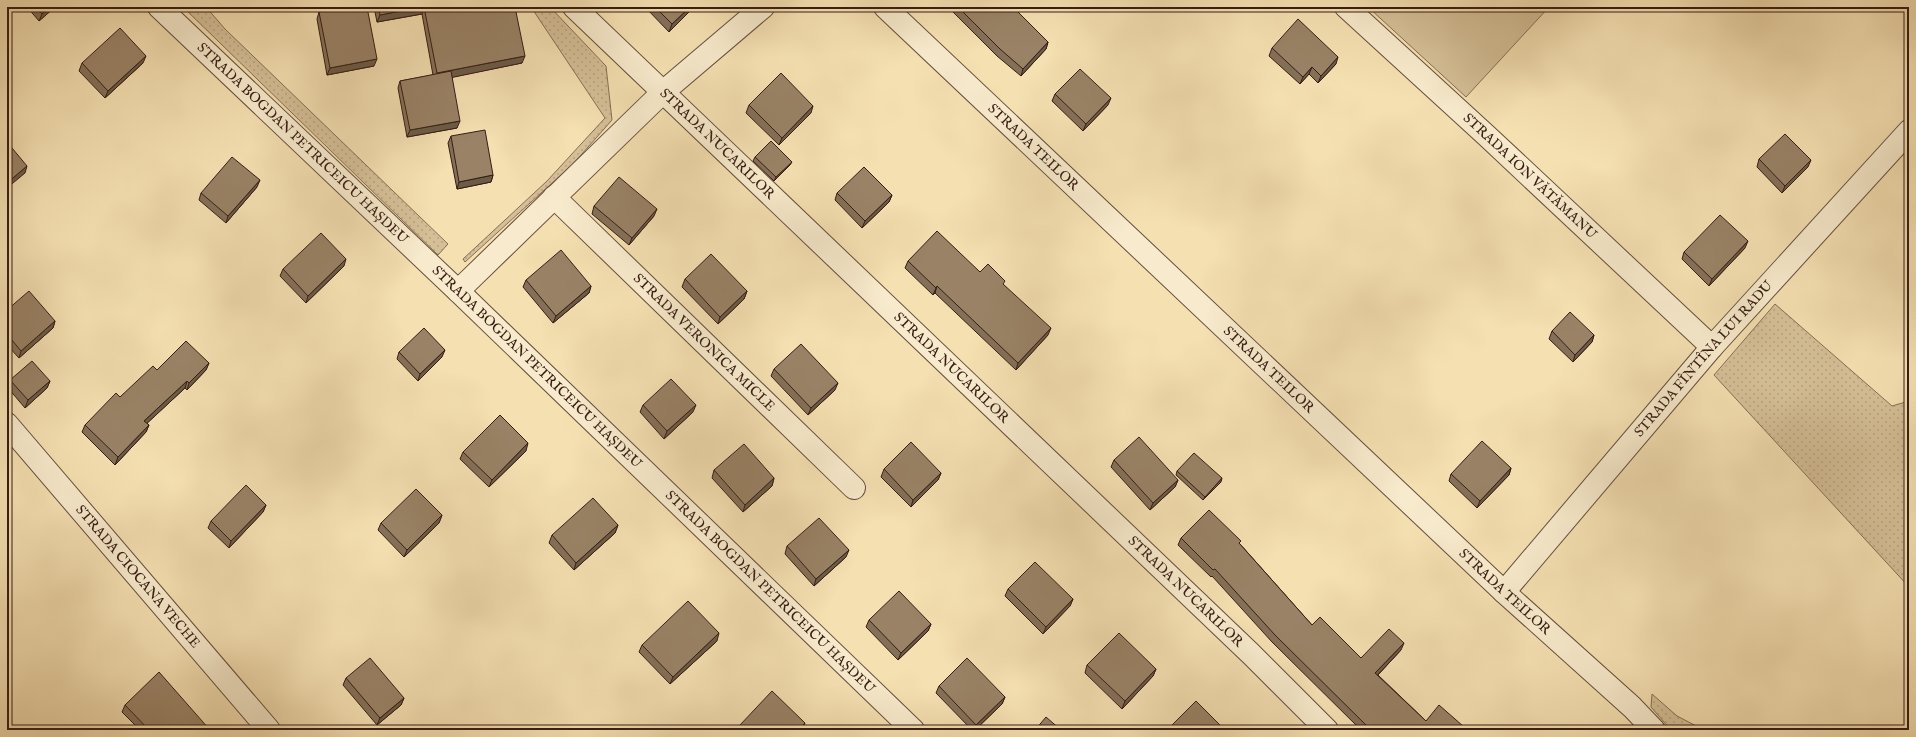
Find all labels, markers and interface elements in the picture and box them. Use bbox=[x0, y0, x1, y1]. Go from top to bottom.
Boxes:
street label: STRADA BOGDAN PETRICEICU HAȘDEU bbox=[193, 39, 412, 248]
street label: STRADA NUCARILOR bbox=[656, 84, 779, 203]
street label: STRADA TEILOR bbox=[984, 100, 1083, 195]
street label: STRADA ION VĂTĂMANU bbox=[1459, 109, 1601, 243]
street label: STRADA BOGDAN PETRICEICU HAȘDEU bbox=[428, 262, 646, 473]
street label: STRADA VERONICA MICLE bbox=[629, 270, 779, 416]
street label: STRADA FÎNTÎNA LUI RADU bbox=[1630, 277, 1777, 441]
street label: STRADA NUCARILOR bbox=[890, 308, 1013, 427]
street label: STRADA TEILOR bbox=[1219, 322, 1318, 417]
street label: STRADA BOGDAN PETRICEICU HAȘDEU bbox=[661, 487, 879, 698]
street label: STRADA CIOCANA VECHE bbox=[71, 501, 204, 652]
street label: STRADA NUCARILOR bbox=[1124, 532, 1247, 651]
street label: STRADA TEILOR bbox=[1455, 545, 1555, 639]

